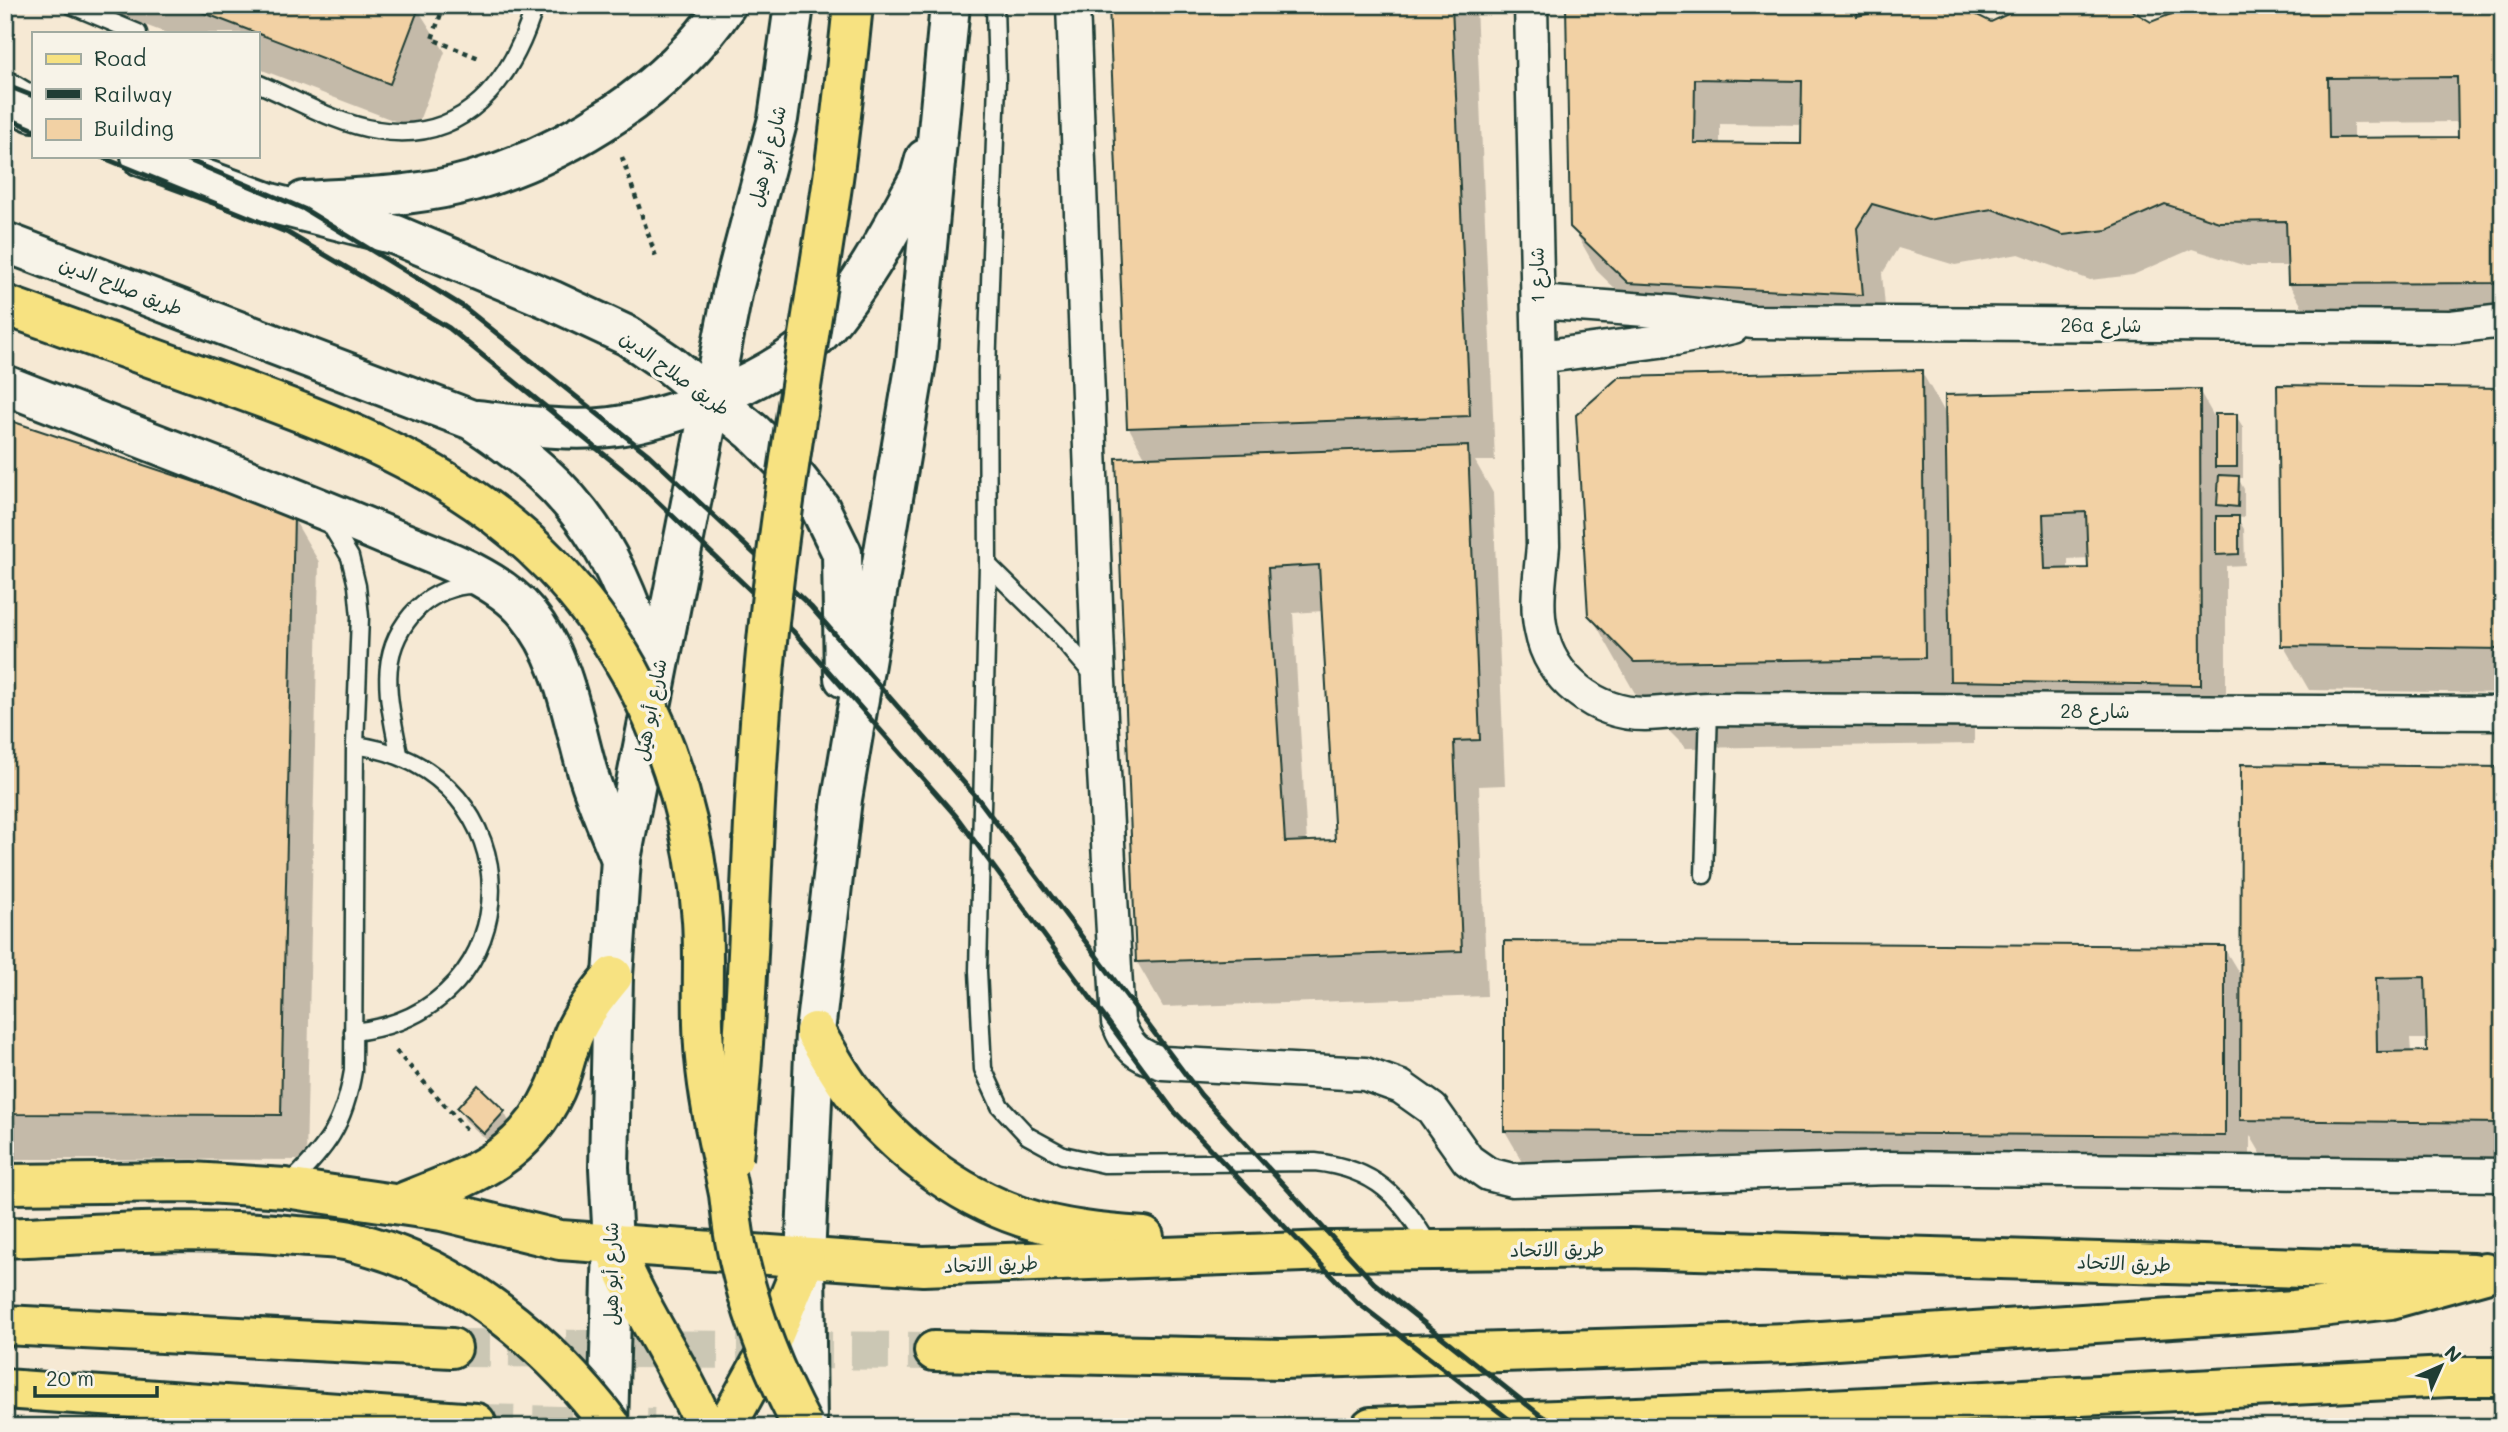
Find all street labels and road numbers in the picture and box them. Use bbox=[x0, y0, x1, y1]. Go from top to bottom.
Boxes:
street label: شارع أبو هيل bbox=[742, 103, 793, 210]
street label: شارع 1 bbox=[1524, 247, 1551, 303]
street label: طريق صلاح الدين bbox=[56, 251, 186, 321]
street label: 26a شارع bbox=[2060, 312, 2142, 339]
street label: طريق صلاح الدين bbox=[615, 324, 735, 422]
street label: شارع أبو هيل bbox=[627, 657, 674, 764]
street label: شارع 28 bbox=[2060, 698, 2130, 725]
street label: شارع أبو هيل bbox=[598, 1222, 625, 1326]
street label: طريق الاتحاد bbox=[1510, 1235, 1604, 1262]
street label: طريق الاتحاد bbox=[2076, 1248, 2172, 1277]
street label: طريق الاتحاد bbox=[943, 1249, 1039, 1278]

